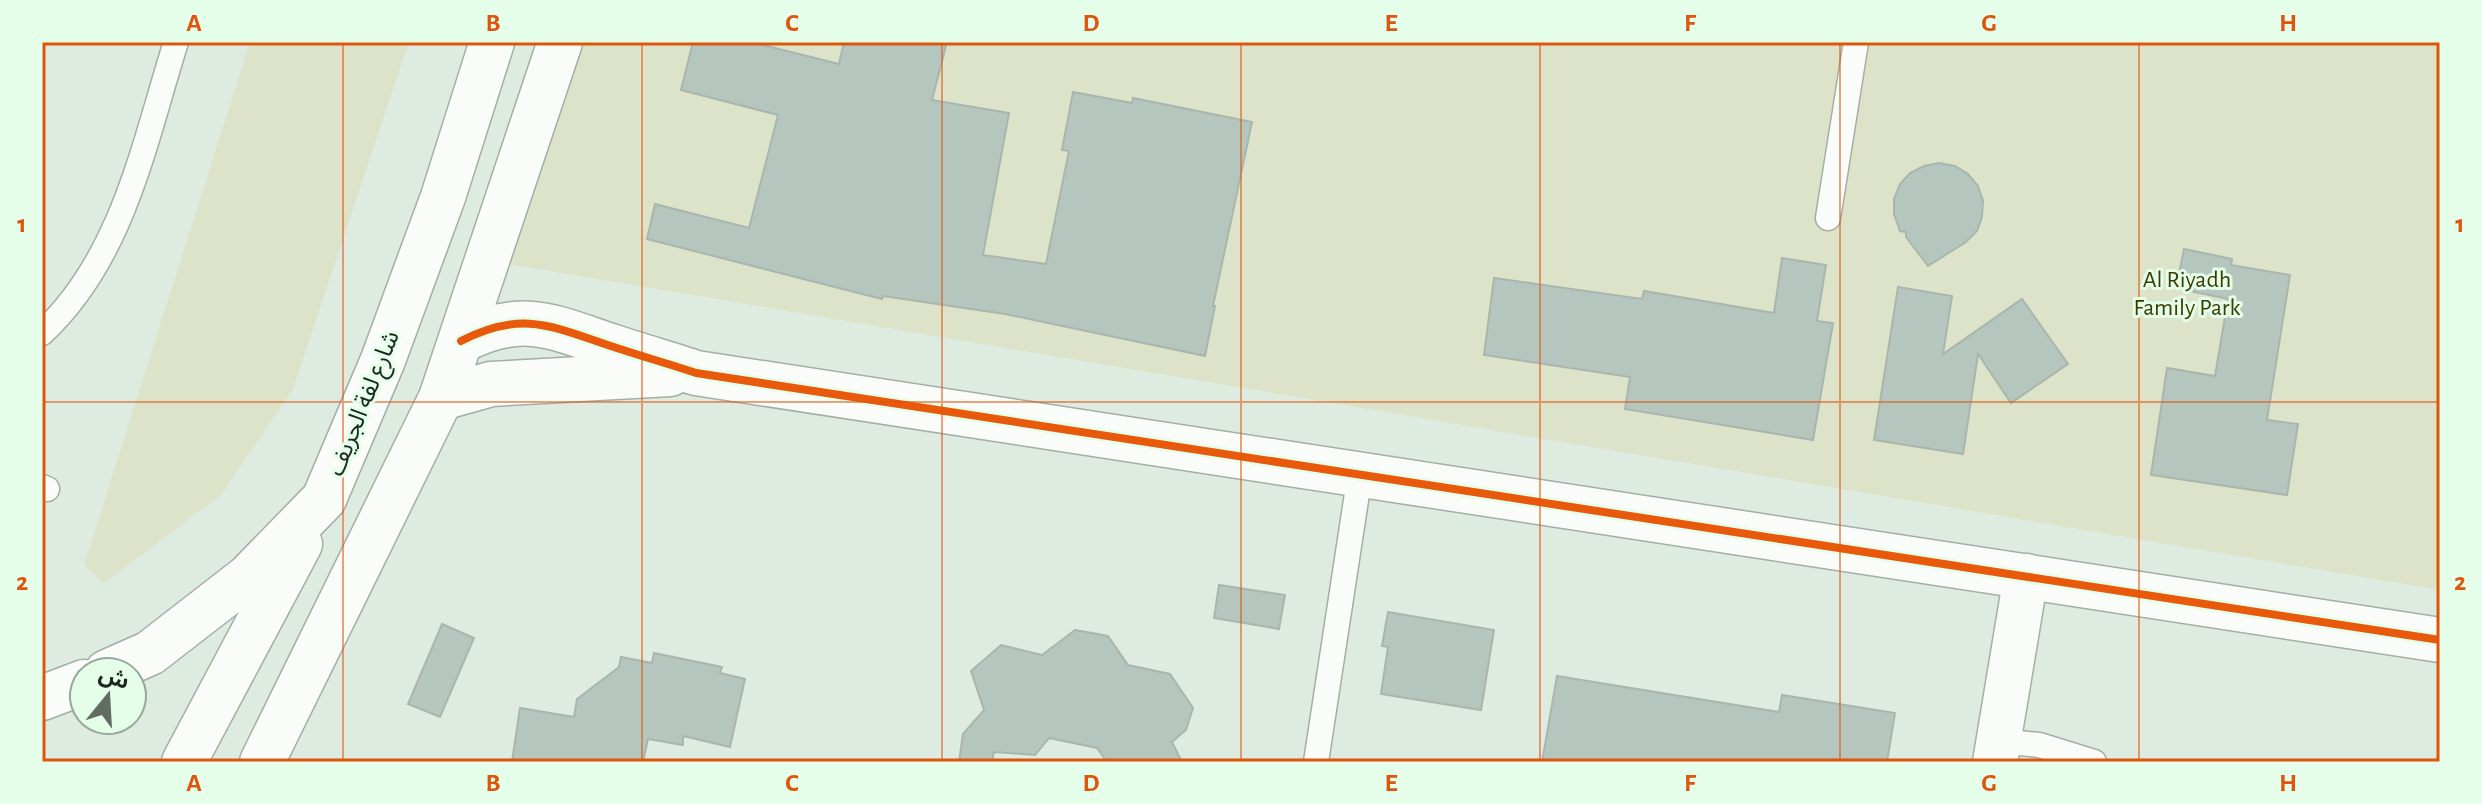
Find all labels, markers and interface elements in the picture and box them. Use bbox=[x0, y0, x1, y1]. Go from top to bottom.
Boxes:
text: A bbox=[186, 10, 202, 36]
text: B bbox=[485, 10, 501, 36]
text: C bbox=[785, 10, 799, 36]
text: D bbox=[1082, 10, 1100, 36]
text: E bbox=[1384, 10, 1398, 36]
text: F bbox=[1684, 10, 1697, 36]
text: G bbox=[1981, 10, 1997, 36]
text: H bbox=[2279, 10, 2297, 36]
text: 1 bbox=[17, 211, 27, 237]
text: 1 bbox=[2455, 211, 2465, 237]
park label: Al Riyadh Family Park bbox=[2133, 268, 2241, 320]
street label: شارع لفة الجريف bbox=[324, 327, 408, 481]
text: 2 bbox=[16, 569, 28, 595]
text: 2 bbox=[2454, 569, 2466, 595]
north arrow bbox=[68, 656, 148, 736]
text: ش bbox=[96, 663, 132, 694]
text: A bbox=[186, 770, 202, 796]
text: B bbox=[485, 770, 501, 796]
text: C bbox=[785, 770, 799, 796]
text: D bbox=[1082, 770, 1100, 796]
text: E bbox=[1384, 770, 1398, 796]
text: F bbox=[1684, 770, 1697, 796]
text: G bbox=[1981, 770, 1997, 796]
text: H bbox=[2279, 770, 2297, 796]

